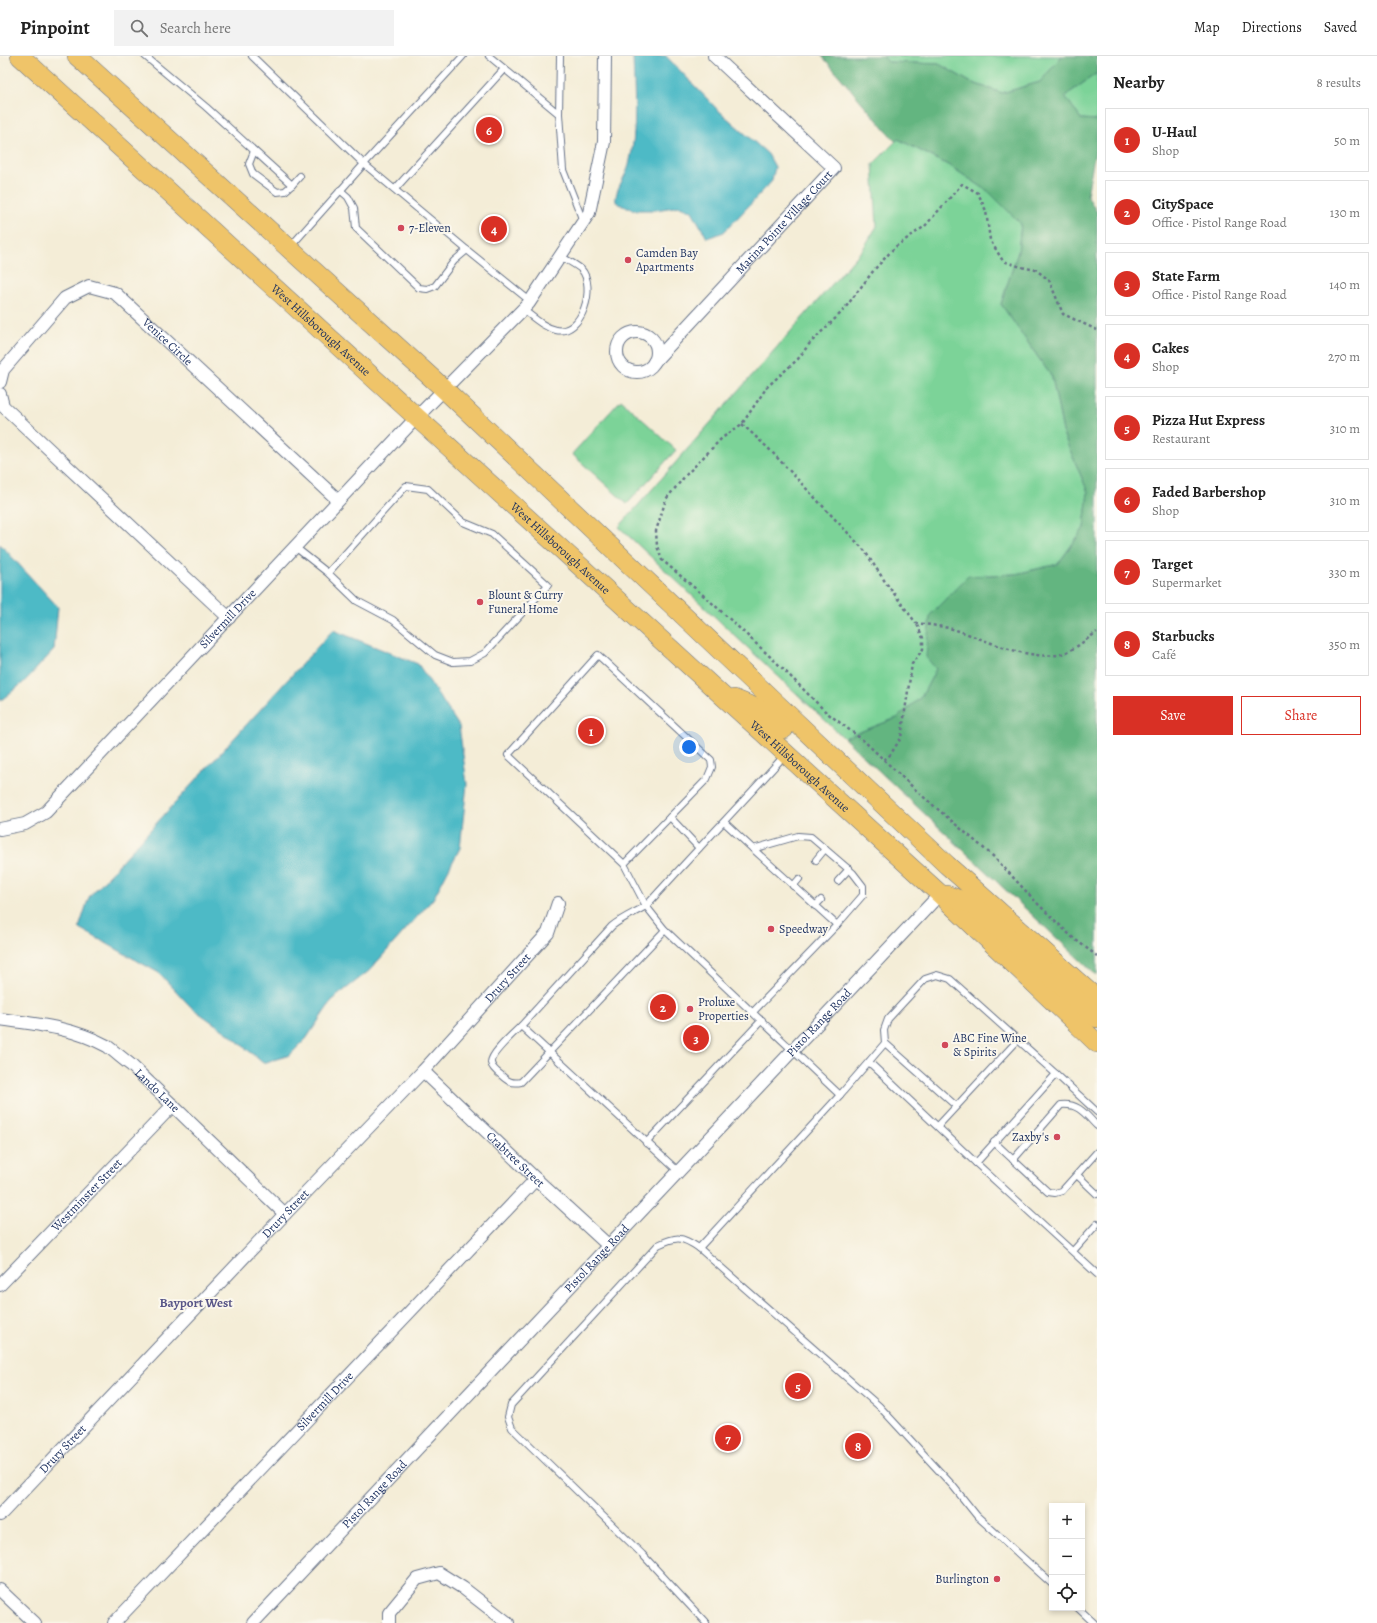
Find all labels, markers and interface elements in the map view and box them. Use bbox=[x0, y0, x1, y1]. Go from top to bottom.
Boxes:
search box bbox=[114, 10, 394, 46]
text: Pinpoint bbox=[20, 15, 90, 41]
icon: search bbox=[128, 17, 150, 39]
text: Search here bbox=[160, 18, 231, 38]
text: Map bbox=[1194, 18, 1220, 37]
text: Directions bbox=[1242, 18, 1302, 37]
text: Saved bbox=[1324, 18, 1357, 37]
text: Nearby bbox=[1113, 71, 1164, 94]
text: 8 results bbox=[1317, 74, 1361, 91]
pin: 6 bbox=[476, 115, 502, 145]
text: U-Haul bbox=[1152, 122, 1197, 142]
text: 1 bbox=[1125, 132, 1129, 149]
text: 50 m bbox=[1334, 132, 1360, 149]
text: Shop bbox=[1152, 142, 1179, 159]
street label: Marina Pointe Village Court bbox=[732, 167, 836, 277]
text: CitySpace bbox=[1152, 194, 1214, 214]
text: 2 bbox=[1124, 204, 1130, 221]
text: 130 m bbox=[1330, 204, 1360, 221]
pin: 4 bbox=[481, 214, 507, 244]
text: Office · Pistol Range Road bbox=[1152, 214, 1287, 231]
place label: 7-Eleven bbox=[409, 220, 451, 236]
marker: 7-Eleven bbox=[396, 223, 406, 233]
place label: Camden Bay Apartments bbox=[635, 245, 698, 275]
marker: Camden Bay Apartments bbox=[623, 255, 633, 265]
text: State Farm bbox=[1152, 266, 1220, 286]
text: 3 bbox=[1124, 276, 1130, 293]
text: 140 m bbox=[1329, 276, 1360, 293]
street label: West Hillsborough Avenue bbox=[267, 280, 374, 380]
text: Office · Pistol Range Road bbox=[1152, 286, 1287, 303]
street label: Venice Circle bbox=[138, 314, 196, 369]
text: Cakes bbox=[1152, 338, 1189, 358]
text: 4 bbox=[1124, 348, 1130, 365]
text: 270 m bbox=[1328, 348, 1360, 365]
text: Shop bbox=[1152, 358, 1179, 375]
text: Pizza Hut Express bbox=[1152, 410, 1265, 430]
text: 5 bbox=[1124, 420, 1130, 437]
text: 310 m bbox=[1330, 420, 1360, 437]
text: Restaurant bbox=[1152, 430, 1210, 447]
text: Faded Barbershop bbox=[1152, 482, 1266, 502]
text: 6 bbox=[1124, 492, 1130, 509]
text: 310 m bbox=[1330, 492, 1360, 509]
street label: West Hillsborough Avenue bbox=[506, 498, 614, 598]
text: Shop bbox=[1152, 502, 1179, 519]
text: Target bbox=[1152, 554, 1193, 574]
text: 7 bbox=[1124, 564, 1130, 581]
text: 330 m bbox=[1329, 564, 1360, 581]
text: Supermarket bbox=[1152, 574, 1222, 591]
street label: Silvermill Drive bbox=[196, 585, 260, 652]
place label: Blount & Curry Funeral Home bbox=[488, 587, 564, 617]
marker: Blount & Curry Funeral Home bbox=[475, 597, 485, 607]
text: Starbucks bbox=[1152, 626, 1215, 646]
text: 8 bbox=[1124, 636, 1130, 653]
text: 350 m bbox=[1329, 636, 1360, 653]
text: Café bbox=[1152, 646, 1176, 663]
button: Save bbox=[1113, 696, 1233, 735]
button: Share bbox=[1241, 696, 1361, 735]
pin: 1 bbox=[578, 716, 604, 746]
street label: West Hillsborough Avenue bbox=[746, 716, 853, 816]
your location bbox=[679, 737, 699, 757]
place label: Speedway bbox=[779, 921, 829, 937]
marker: Speedway bbox=[766, 924, 776, 934]
street label: Drury Street bbox=[481, 950, 534, 1006]
street label: Pistol Range Road bbox=[783, 985, 855, 1060]
pin: 2 bbox=[650, 992, 676, 1022]
place label: Proluxe Properties bbox=[698, 994, 749, 1024]
marker: Proluxe Properties bbox=[685, 1004, 695, 1014]
pin: 3 bbox=[683, 1023, 709, 1053]
place label: ABC Fine Wine & Spirits bbox=[952, 1030, 1027, 1060]
marker: ABC Fine Wine & Spirits bbox=[940, 1040, 950, 1050]
street label: Lando Lane bbox=[131, 1065, 183, 1116]
street label: Crabtree Street bbox=[483, 1128, 548, 1191]
place label: Zaxby's bbox=[1012, 1129, 1049, 1145]
marker: Zaxby's bbox=[1052, 1132, 1062, 1142]
street label: Westminster Street bbox=[47, 1155, 125, 1235]
street label: Drury Street bbox=[258, 1186, 313, 1242]
street label: Pistol Range Road bbox=[561, 1220, 633, 1296]
district label: Bayport West bbox=[159, 1294, 233, 1311]
street label: Silvermill Drive bbox=[293, 1368, 357, 1434]
pin: 5 bbox=[785, 1371, 811, 1401]
street label: Drury Street bbox=[36, 1421, 90, 1477]
pin: 7 bbox=[715, 1423, 741, 1453]
pin: 8 bbox=[845, 1431, 871, 1461]
street label: Pistol Range Road bbox=[338, 1456, 411, 1532]
map controls bbox=[1049, 1503, 1085, 1611]
button: + bbox=[1049, 1503, 1085, 1539]
button: − bbox=[1049, 1539, 1085, 1575]
place label: Burlington bbox=[935, 1571, 989, 1587]
marker: Burlington bbox=[992, 1574, 1002, 1584]
button: locate bbox=[1049, 1575, 1085, 1611]

